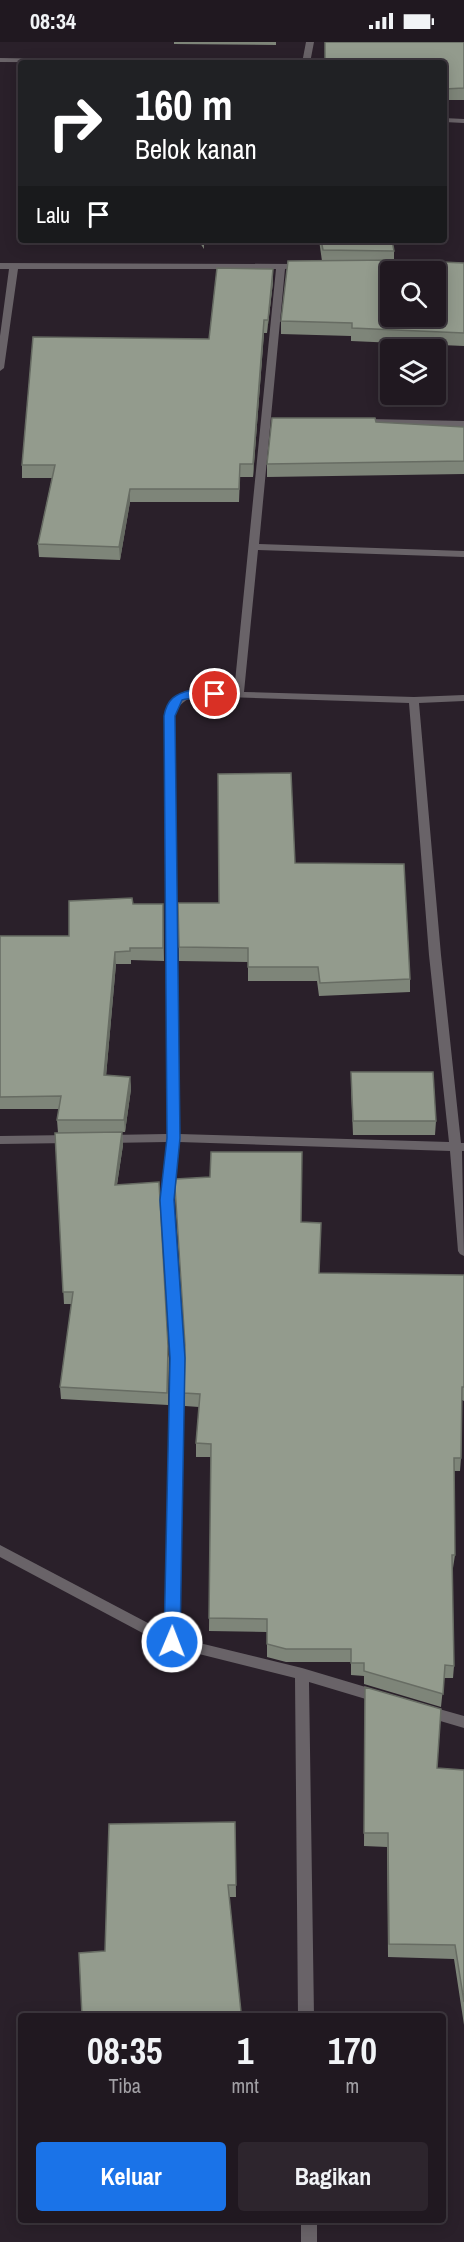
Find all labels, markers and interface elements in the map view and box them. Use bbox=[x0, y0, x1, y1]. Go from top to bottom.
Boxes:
text: 08:34 bbox=[30, 6, 76, 36]
text: 160 m bbox=[135, 77, 233, 133]
icon: right bbox=[36, 84, 114, 162]
text: Belok kanan bbox=[135, 131, 257, 167]
icon: arrive bbox=[82, 198, 115, 231]
text: Lalu bbox=[36, 200, 70, 230]
map controls bbox=[380, 261, 446, 405]
button: search bbox=[380, 261, 446, 327]
button: layers bbox=[380, 339, 446, 405]
pin bbox=[189, 668, 240, 719]
icon: arrive bbox=[198, 677, 231, 710]
position arrow bbox=[140, 1610, 204, 1674]
text: 08:35 bbox=[87, 2027, 162, 2075]
text: 1 bbox=[237, 2027, 253, 2075]
text: 170 bbox=[328, 2027, 377, 2075]
text: Tiba bbox=[108, 2072, 141, 2099]
text: mnt bbox=[231, 2072, 259, 2099]
text: m bbox=[346, 2072, 359, 2099]
button: Keluar bbox=[36, 2142, 226, 2211]
button: Bagikan bbox=[238, 2142, 428, 2211]

